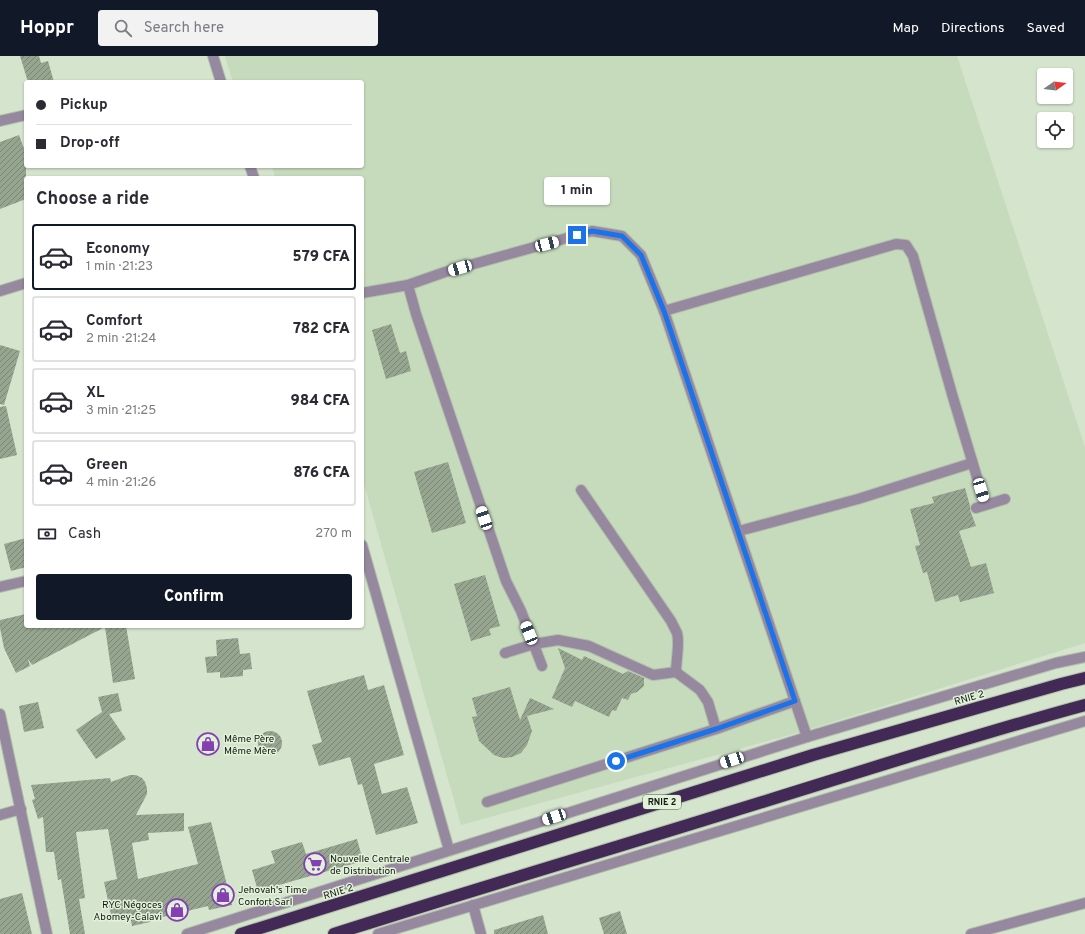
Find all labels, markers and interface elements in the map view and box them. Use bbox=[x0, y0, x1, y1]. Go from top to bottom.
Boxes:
search box bbox=[98, 10, 378, 46]
text: Hoppr bbox=[20, 16, 74, 40]
icon: search bbox=[112, 17, 134, 39]
text: Search here bbox=[144, 19, 224, 38]
text: Map bbox=[893, 20, 919, 37]
text: Directions bbox=[941, 20, 1005, 37]
text: Saved bbox=[1027, 20, 1065, 37]
north arrow bbox=[1037, 68, 1073, 104]
map controls bbox=[1037, 68, 1073, 148]
text: Pickup bbox=[60, 96, 108, 115]
button: locate bbox=[1037, 112, 1073, 148]
text: Drop-off bbox=[60, 134, 120, 153]
callout: 1 min bbox=[544, 177, 610, 205]
text: 1 min bbox=[561, 183, 593, 199]
text: Choose a ride bbox=[36, 188, 149, 211]
route end bbox=[568, 226, 586, 244]
car bbox=[534, 235, 560, 253]
icon: car bbox=[38, 239, 74, 275]
text: Economy bbox=[86, 240, 150, 259]
text: 579 CFA bbox=[292, 248, 350, 267]
text: 1 min · 21:23 bbox=[86, 259, 153, 275]
car bbox=[447, 259, 473, 277]
icon: car bbox=[38, 311, 74, 347]
text: Comfort bbox=[86, 312, 143, 331]
text: 782 CFA bbox=[293, 320, 350, 339]
text: 2 min · 21:24 bbox=[86, 331, 156, 347]
icon: car bbox=[38, 383, 74, 419]
text: XL bbox=[86, 384, 104, 403]
text: 984 CFA bbox=[290, 392, 350, 411]
text: 3 min · 21:25 bbox=[86, 403, 156, 419]
icon: car bbox=[38, 455, 74, 491]
text: Green bbox=[86, 456, 128, 475]
text: 876 CFA bbox=[293, 464, 350, 483]
text: 4 min · 21:26 bbox=[86, 475, 156, 491]
car bbox=[972, 477, 990, 503]
car bbox=[474, 505, 494, 531]
icon: cash bbox=[36, 523, 58, 545]
text: Cash bbox=[68, 525, 101, 544]
text: 270 m bbox=[315, 526, 352, 542]
button: Confirm bbox=[36, 574, 352, 620]
car bbox=[519, 620, 539, 646]
street label: RNIE 2 bbox=[953, 688, 986, 709]
shop icon: Même Père Même Mère bbox=[195, 731, 221, 757]
place label: Même Père Même Mère bbox=[224, 733, 276, 758]
car bbox=[719, 751, 745, 769]
route start bbox=[607, 752, 625, 770]
road number: RNIE 2 bbox=[643, 795, 681, 809]
car bbox=[541, 808, 567, 826]
supermarket icon: Nouvelle Centrale de Distribution bbox=[302, 851, 328, 877]
place label: Nouvelle Centrale de Distribution bbox=[330, 853, 410, 878]
shop icon: Jehovah's Time Confort Sarl bbox=[210, 882, 236, 908]
street label: RNIE 2 bbox=[322, 882, 355, 903]
place label: Jehovah's Time Confort Sarl bbox=[238, 884, 307, 909]
shop icon: RYC Négoces Abomey-Calavi bbox=[164, 897, 190, 923]
place label: RYC Négoces Abomey-Calavi bbox=[94, 899, 162, 924]

